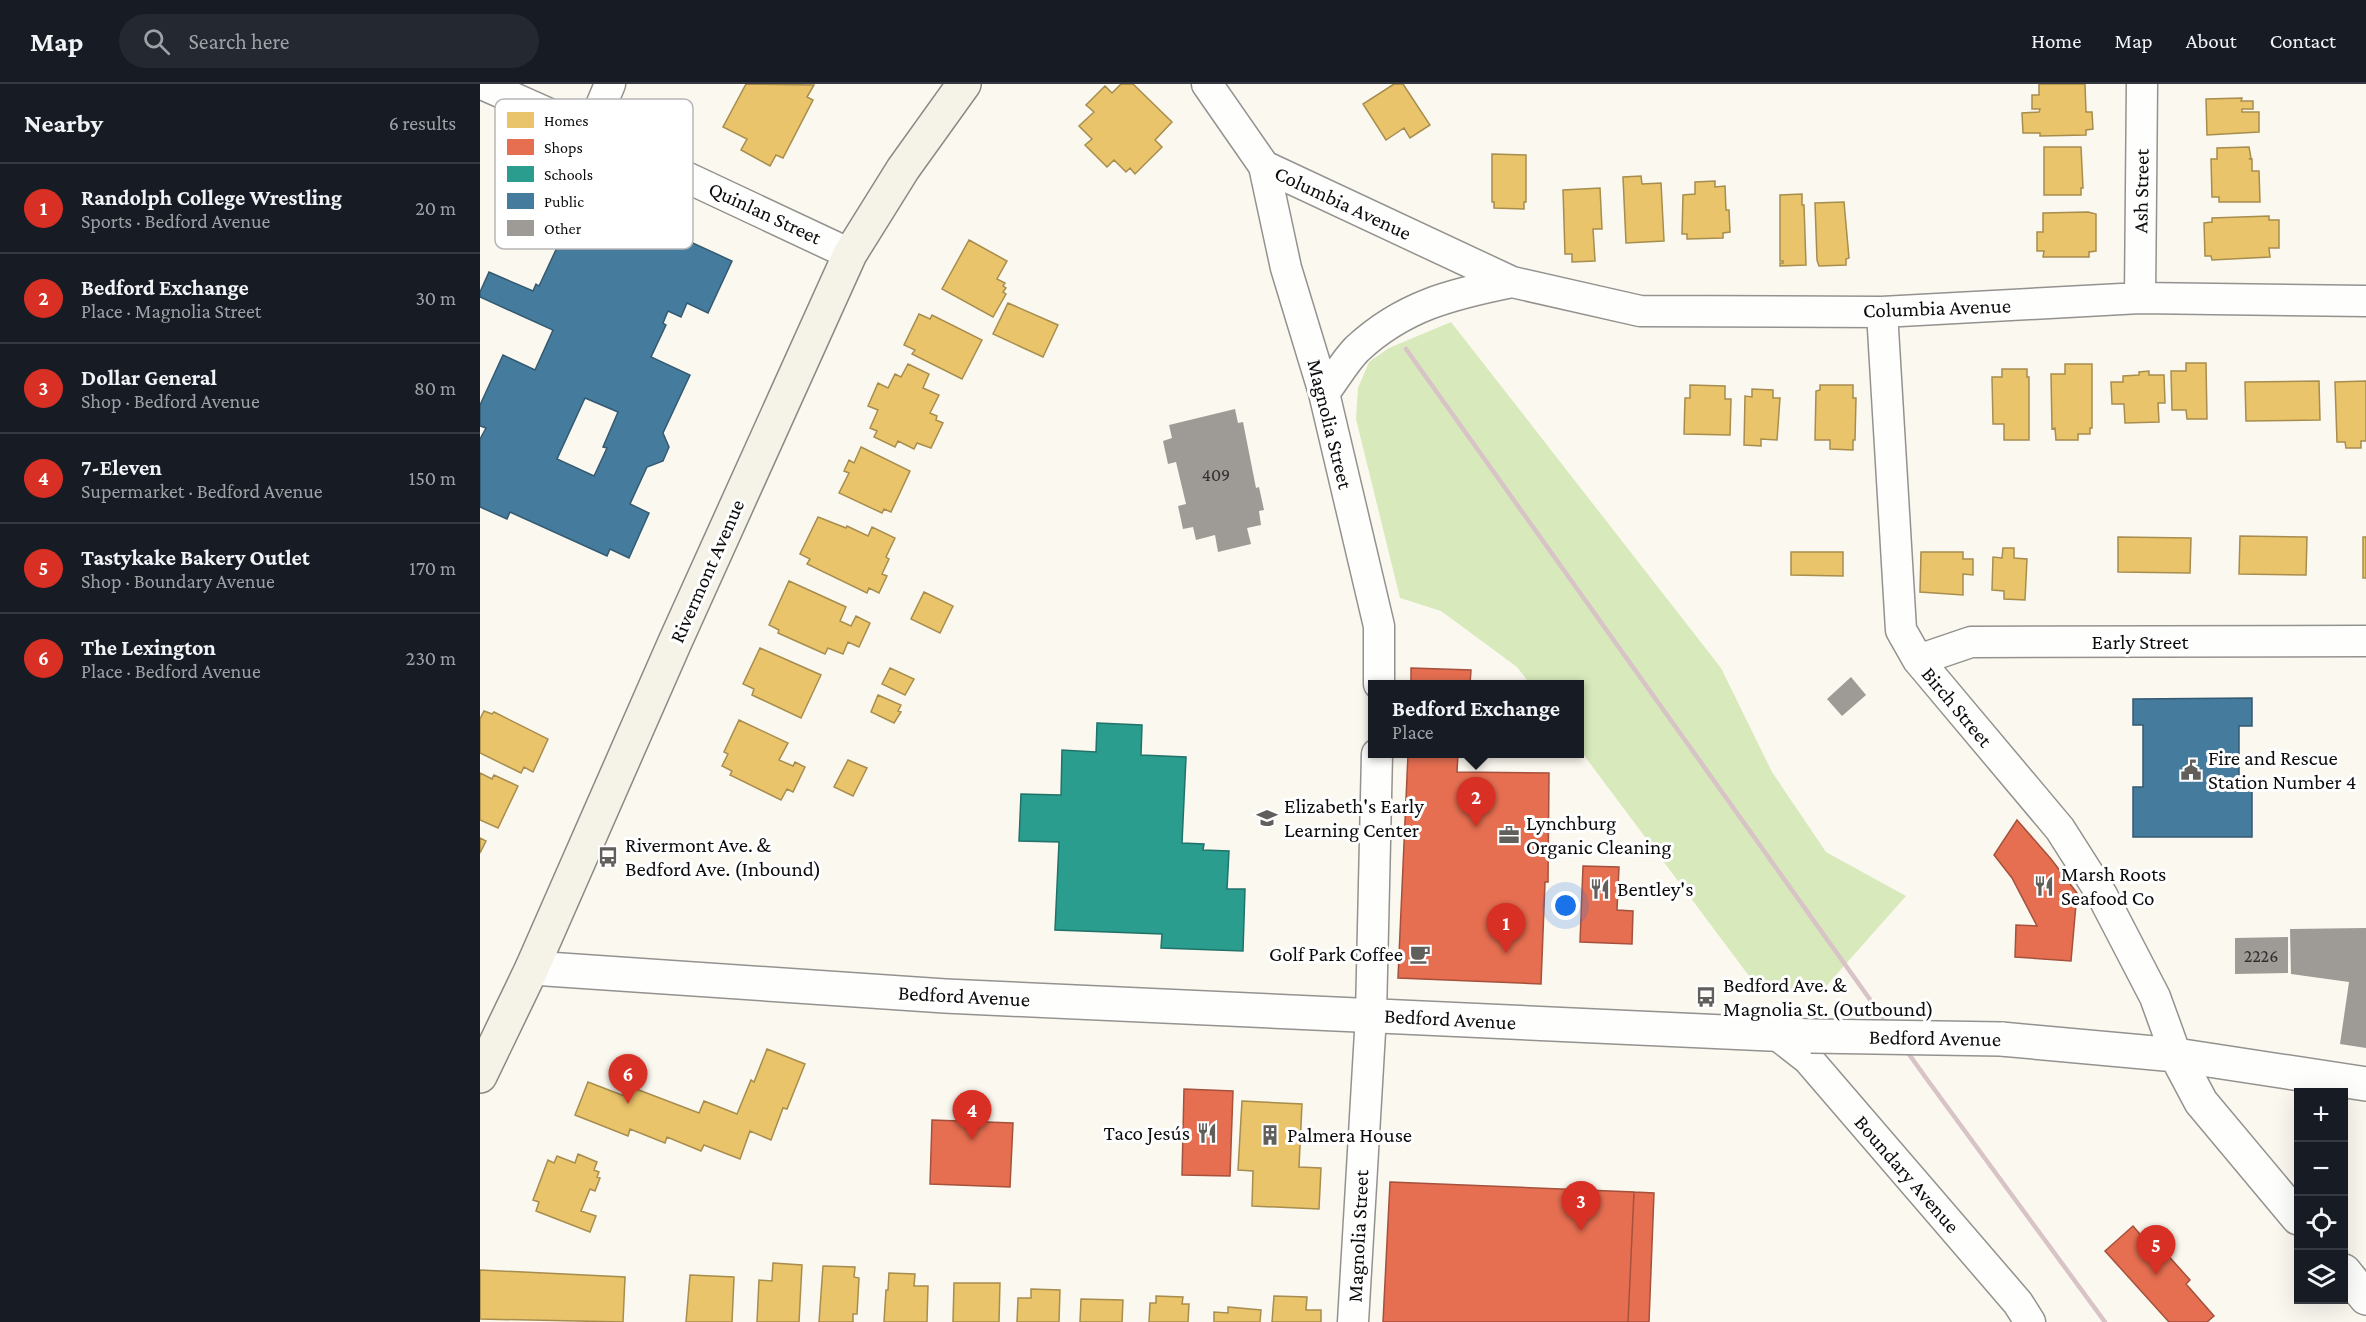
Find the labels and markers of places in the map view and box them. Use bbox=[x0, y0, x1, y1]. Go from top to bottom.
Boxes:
place label: Fire and Rescue Station Number 4 bbox=[2208, 746, 2356, 794]
public building icon: Fire and Rescue Station Number 4 bbox=[2179, 758, 2203, 782]
pin: 2 bbox=[1456, 778, 1496, 827]
place label: Elizabeth's Early Learning Center bbox=[1284, 794, 1424, 842]
school or university icon: Elizabeth's Early Learning Center bbox=[1255, 806, 1279, 830]
place label: Lynchburg Organic Cleaning bbox=[1526, 811, 1671, 859]
office icon: Lynchburg Organic Cleaning bbox=[1497, 823, 1521, 847]
place label: Rivermont Ave. & Bedford Ave. (Inbound) bbox=[625, 833, 821, 881]
bus stop icon: Rivermont Ave. & Bedford Ave. (Inbound) bbox=[596, 845, 620, 869]
place label: Marsh Roots Seafood Co bbox=[2061, 862, 2166, 910]
restaurant icon: Marsh Roots Seafood Co bbox=[2032, 874, 2056, 898]
restaurant icon: Bentley's bbox=[1588, 877, 1612, 901]
place label: Bentley's bbox=[1617, 877, 1693, 901]
pin: 1 bbox=[1486, 904, 1526, 953]
place label: Golf Park Coffee bbox=[1269, 942, 1403, 966]
cafe icon: Golf Park Coffee bbox=[1408, 942, 1432, 966]
place label: Bedford Ave. & Magnolia St. (Outbound) bbox=[1723, 973, 1934, 1021]
bus stop icon: Bedford Ave. & Magnolia St. (Outbound) bbox=[1694, 985, 1718, 1009]
pin: 6 bbox=[608, 1054, 648, 1104]
pin: 4 bbox=[952, 1090, 992, 1140]
place label: Taco Jesús bbox=[1104, 1121, 1190, 1145]
restaurant icon: Taco Jesús bbox=[1195, 1121, 1219, 1145]
building icon: Palmera House bbox=[1258, 1123, 1282, 1147]
place label: Palmera House bbox=[1287, 1123, 1412, 1147]
pin: 3 bbox=[1562, 1182, 1600, 1231]
pin: 5 bbox=[2136, 1226, 2176, 1275]

